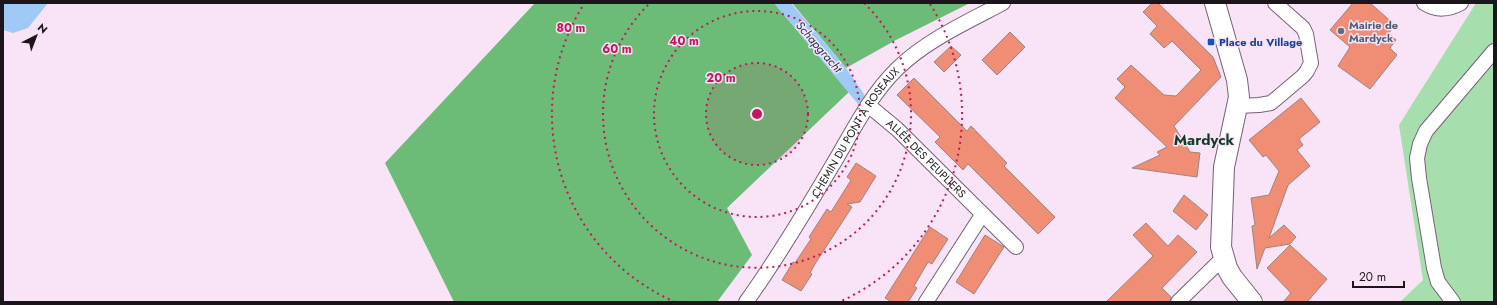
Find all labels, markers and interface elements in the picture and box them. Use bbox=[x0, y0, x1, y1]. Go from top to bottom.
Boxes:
north arrow bbox=[16, 16, 56, 56]
water label: Schapgracht bbox=[792, 17, 847, 78]
place label: Mairie de Mardyck bbox=[1349, 17, 1398, 46]
text: 80 m bbox=[557, 19, 586, 37]
text: N bbox=[34, 20, 51, 37]
marker: Mairie de Mardyck bbox=[1336, 26, 1346, 36]
text: 40 m bbox=[669, 32, 699, 50]
place label: Place du Village bbox=[1219, 34, 1302, 50]
marker: Place du Village bbox=[1206, 37, 1216, 47]
text: 60 m bbox=[602, 40, 632, 58]
street label: CHEMIN DU PONT À ROSEAUX bbox=[807, 63, 903, 200]
text: 20 m bbox=[706, 69, 736, 87]
centre of rings bbox=[750, 107, 764, 121]
street label: ALLÉE DES PEUPLIERS bbox=[883, 115, 970, 201]
district label: Mardyck bbox=[1174, 129, 1235, 151]
scale bar bbox=[1353, 263, 1404, 289]
text: 20 m bbox=[1359, 268, 1386, 286]

